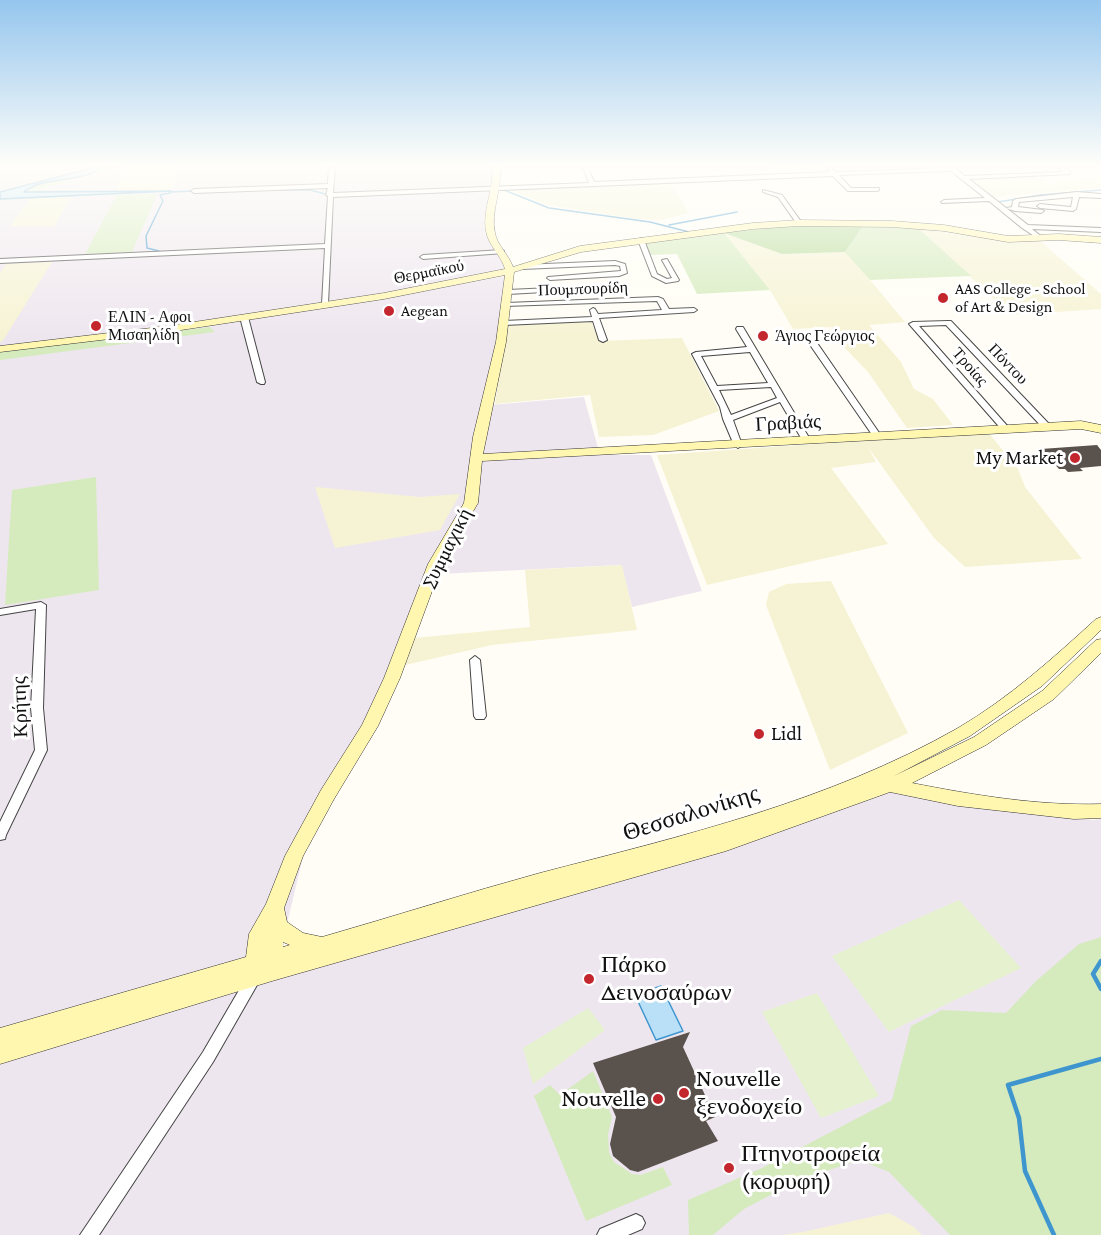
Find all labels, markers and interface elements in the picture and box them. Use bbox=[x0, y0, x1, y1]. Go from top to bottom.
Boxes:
street label: Θερμαϊκού bbox=[392, 256, 466, 288]
street label: Πουμπουρίδη bbox=[538, 278, 628, 300]
place label: AAS College - School of Art & Design bbox=[955, 279, 1086, 317]
marker: AAS College - School of Art & Design bbox=[936, 291, 950, 305]
place label: Aegean bbox=[401, 301, 448, 321]
marker: Aegean bbox=[382, 304, 396, 318]
place label: ΕΛΙΝ - Αφοι Μισαηλίδη bbox=[108, 307, 191, 345]
marker: ΕΛΙΝ - Αφοι Μισαηλίδη bbox=[89, 319, 103, 333]
place label: Άγιος Γεώργιος bbox=[775, 326, 874, 346]
marker: Άγιος Γεώργιος bbox=[756, 329, 770, 343]
street label: Πόντου bbox=[984, 340, 1032, 388]
street label: Τροίας bbox=[948, 344, 992, 390]
street label: Γραβιάς bbox=[754, 409, 822, 437]
place label: My Market bbox=[976, 446, 1063, 470]
marker: My Market bbox=[1068, 451, 1082, 465]
street label: Συμμαχική bbox=[417, 504, 477, 592]
street label: Κρήτης bbox=[7, 676, 33, 738]
place label: Lidl bbox=[771, 722, 802, 746]
marker: Lidl bbox=[752, 727, 766, 741]
street label: Θεσσαλονίκης bbox=[619, 779, 763, 847]
place label: Πάρκο Δεινοσαύρων bbox=[601, 951, 731, 1007]
marker: Πάρκο Δεινοσαύρων bbox=[582, 972, 596, 986]
place label: Nouvelle ξενοδοχείο bbox=[696, 1065, 802, 1121]
place label: Nouvelle bbox=[561, 1085, 646, 1113]
marker: Nouvelle ξενοδοχείο bbox=[677, 1086, 691, 1100]
marker: Nouvelle bbox=[651, 1092, 665, 1106]
place label: Πτηνοτροφεία (κορυφή) bbox=[741, 1140, 880, 1196]
marker: Πτηνοτροφεία (κορυφή) bbox=[722, 1161, 736, 1175]

